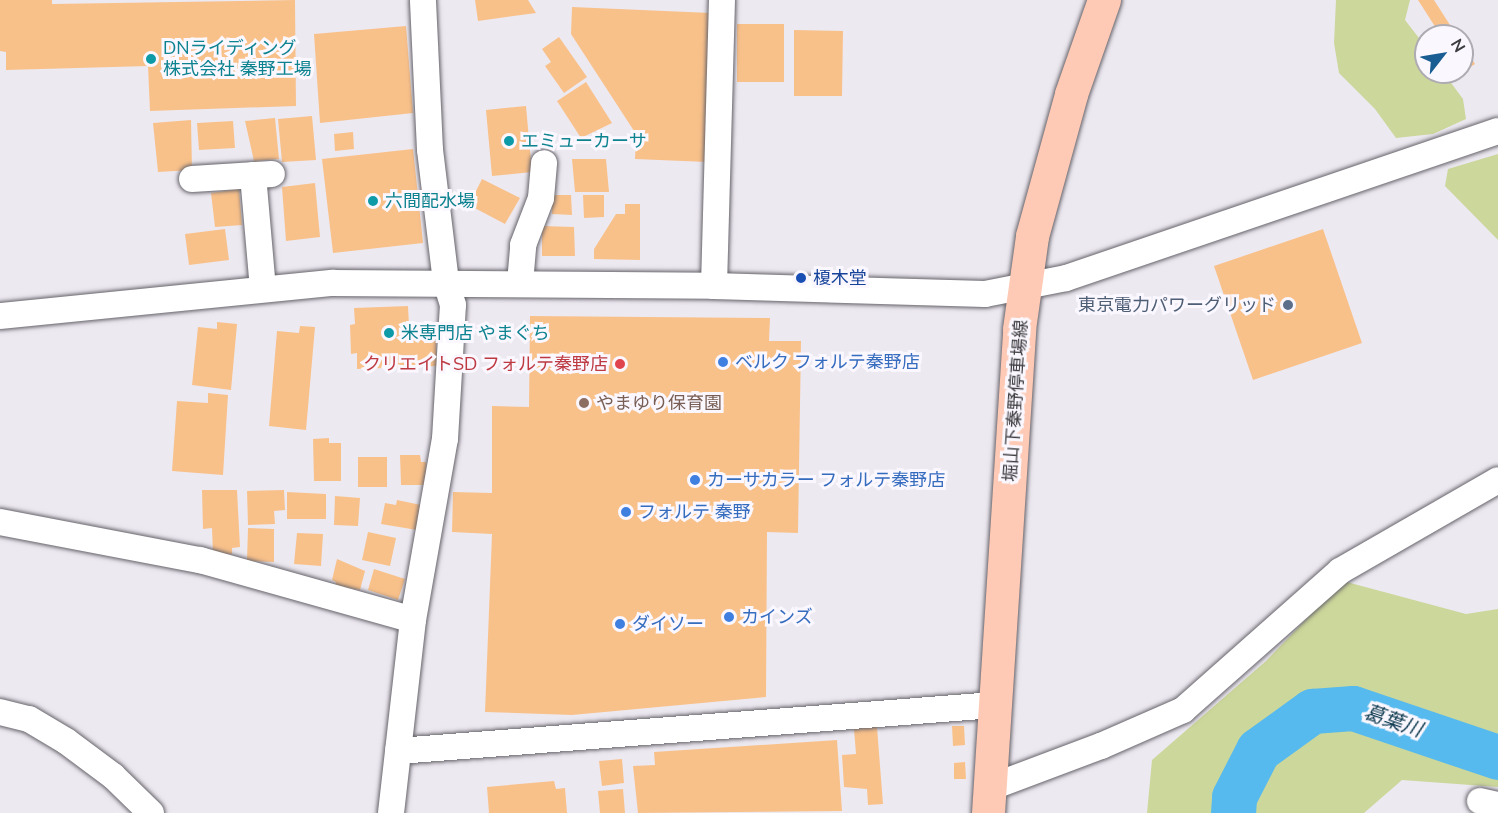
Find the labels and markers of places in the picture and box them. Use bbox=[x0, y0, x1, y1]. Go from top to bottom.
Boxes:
place label: DNライディング 株式会社 秦野工場 bbox=[163, 38, 312, 80]
marker: DNライディング 株式会社 秦野工場 bbox=[144, 52, 158, 66]
place label: エミューカーサ bbox=[521, 130, 647, 152]
marker: エミューカーサ bbox=[502, 134, 516, 148]
place label: 六間配水場 bbox=[385, 190, 475, 212]
marker: 六間配水場 bbox=[366, 194, 380, 208]
place label: 榎木堂 bbox=[813, 267, 867, 289]
marker: 榎木堂 bbox=[794, 271, 808, 285]
place label: 東京電力パワーグリッド bbox=[1078, 294, 1276, 316]
marker: 東京電力パワーグリッド bbox=[1281, 298, 1295, 312]
place label: 米専門店 やまぐち bbox=[401, 322, 550, 344]
marker: 米専門店 やまぐち bbox=[382, 326, 396, 340]
place label: ベルク フォルテ秦野店 bbox=[735, 351, 920, 373]
place label: クリエイトSD フォルテ秦野店 bbox=[363, 353, 608, 375]
marker: ベルク フォルテ秦野店 bbox=[716, 355, 730, 369]
marker: クリエイトSD フォルテ秦野店 bbox=[613, 357, 627, 371]
place label: やまゆり保育園 bbox=[596, 392, 722, 414]
marker: やまゆり保育園 bbox=[577, 396, 591, 410]
place label: カーサカラー フォルテ秦野店 bbox=[707, 469, 946, 491]
marker: カーサカラー フォルテ秦野店 bbox=[688, 473, 702, 487]
place label: フォルテ 秦野 bbox=[638, 501, 751, 523]
marker: フォルテ 秦野 bbox=[619, 505, 633, 519]
place label: カインズ bbox=[741, 606, 813, 628]
marker: カインズ bbox=[722, 610, 736, 624]
place label: ダイソー bbox=[632, 613, 704, 635]
marker: ダイソー bbox=[613, 617, 627, 631]

